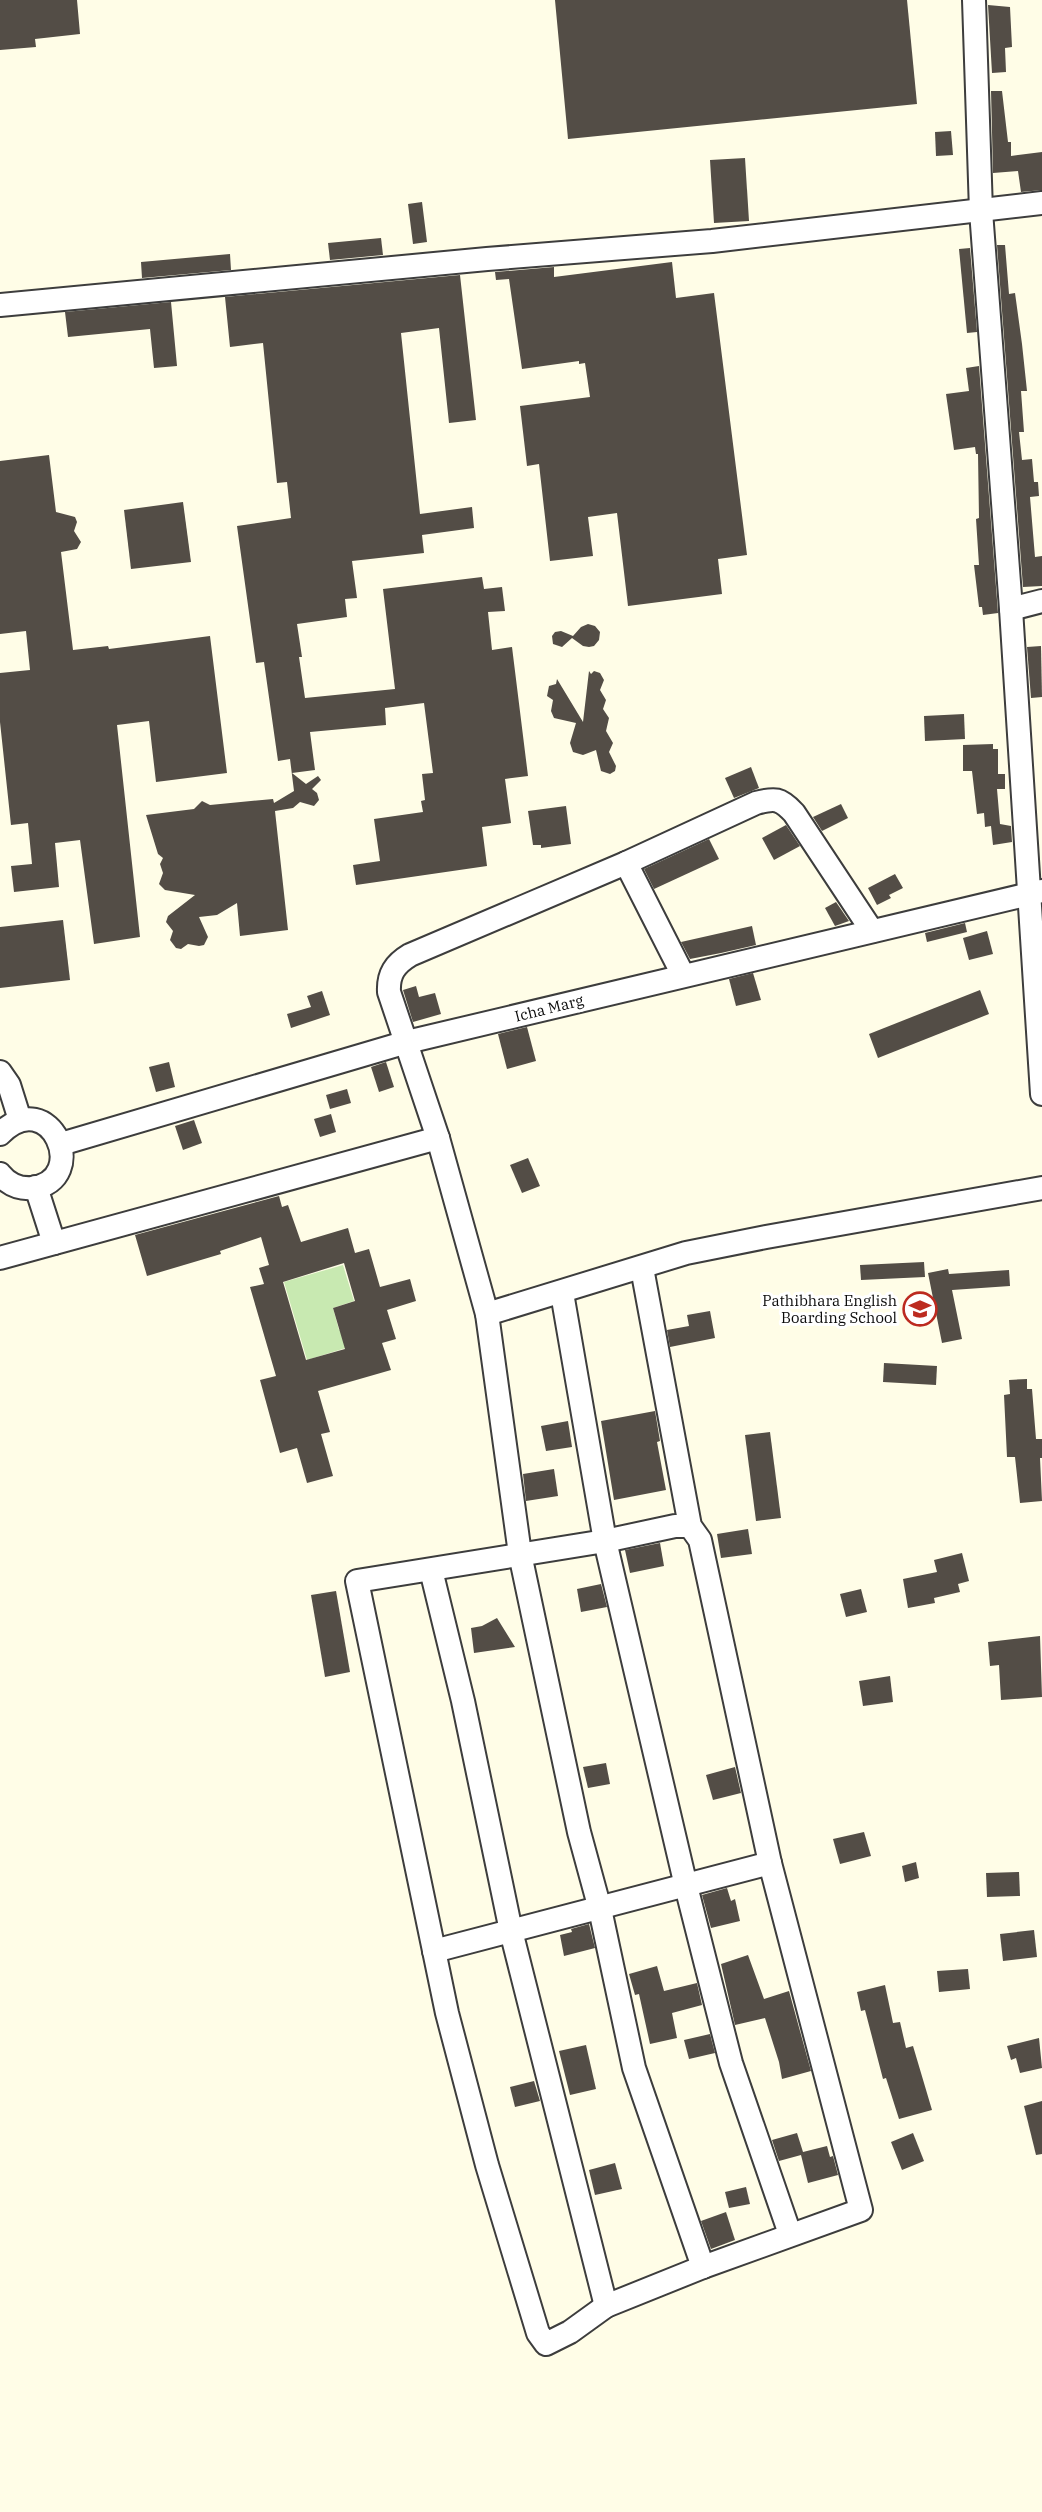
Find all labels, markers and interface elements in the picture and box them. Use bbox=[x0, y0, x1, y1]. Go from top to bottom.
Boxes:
street label: Icha Marg bbox=[513, 990, 585, 1026]
place label: Pathibhara English Boarding School bbox=[762, 1291, 897, 1327]
school or university icon: Pathibhara English Boarding School bbox=[902, 1291, 938, 1327]

